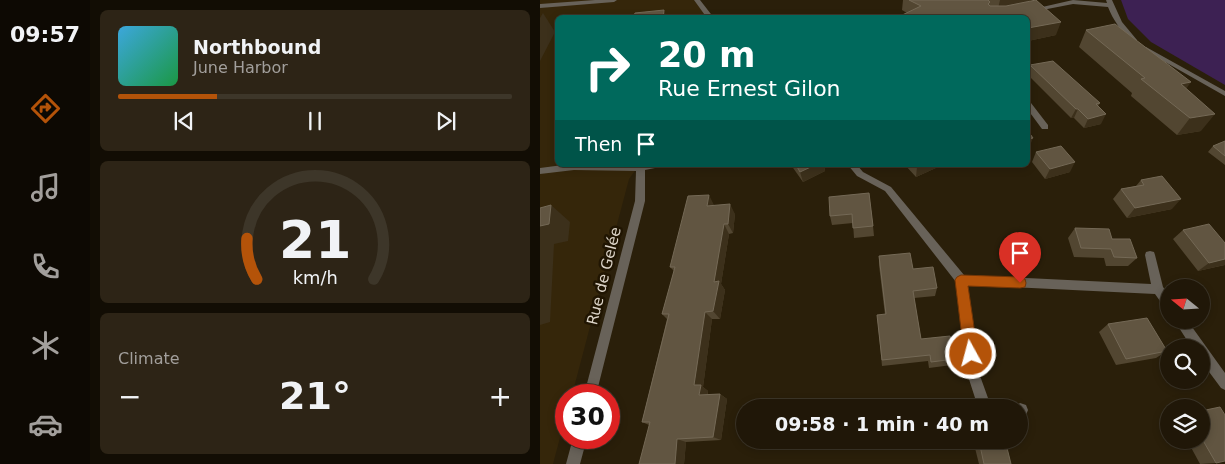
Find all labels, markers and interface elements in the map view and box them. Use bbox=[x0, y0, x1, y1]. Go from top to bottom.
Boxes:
text: 09:57 bbox=[10, 22, 80, 47]
icon: right bbox=[575, 35, 640, 100]
text: 20 m bbox=[658, 35, 755, 75]
text: Northbound bbox=[193, 36, 321, 58]
text: June Harbor bbox=[193, 58, 288, 77]
text: Rue Ernest Gilon bbox=[658, 76, 841, 101]
icon: directions bbox=[28, 91, 63, 126]
icon: previous bbox=[170, 107, 198, 135]
icon: pause bbox=[301, 107, 329, 135]
icon: next bbox=[432, 107, 460, 135]
icon: arrive bbox=[632, 130, 660, 158]
text: Then bbox=[575, 133, 622, 155]
icon: music bbox=[28, 170, 63, 205]
text: 21 bbox=[279, 210, 351, 270]
street label: Rue de Gelée bbox=[583, 225, 625, 327]
pin bbox=[999, 232, 1041, 283]
icon: arrive bbox=[1006, 239, 1034, 267]
icon: phone bbox=[28, 249, 63, 284]
text: km/h bbox=[292, 267, 338, 288]
north arrow bbox=[1160, 279, 1210, 329]
map controls bbox=[1160, 279, 1210, 449]
position arrow bbox=[944, 327, 996, 379]
icon: climate bbox=[28, 328, 63, 363]
button: search bbox=[1160, 339, 1210, 389]
text: Climate bbox=[118, 349, 180, 368]
text: 21° bbox=[279, 374, 351, 418]
text: − bbox=[118, 380, 141, 413]
text: + bbox=[489, 380, 512, 413]
speed limit sign: 30 bbox=[555, 384, 620, 449]
button: layers bbox=[1160, 399, 1210, 449]
icon: car bbox=[28, 407, 63, 442]
text: 09:58 · 1 min · 40 m bbox=[775, 413, 989, 435]

